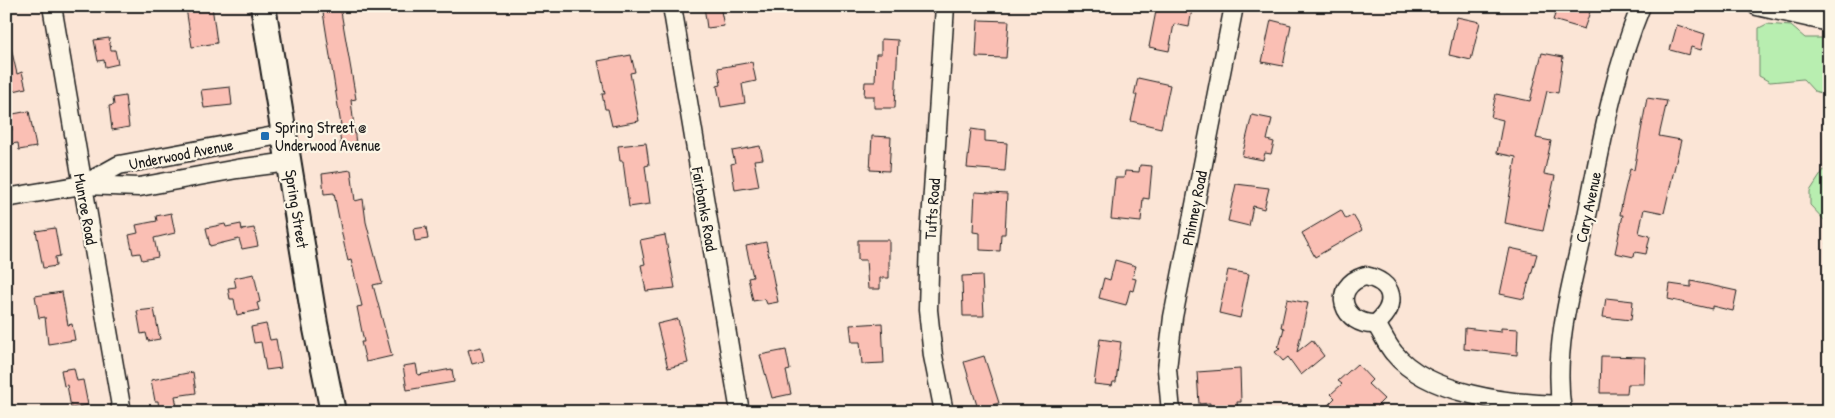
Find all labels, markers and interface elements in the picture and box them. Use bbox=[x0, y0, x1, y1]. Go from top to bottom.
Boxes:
place label: Spring Street @ Underwood Avenue bbox=[275, 116, 381, 156]
marker: Spring Street @ Underwood Avenue bbox=[259, 130, 271, 142]
street label: Underwood Avenue bbox=[127, 133, 236, 175]
street label: Fairbanks Road bbox=[687, 164, 723, 253]
street label: Spring Street bbox=[280, 168, 314, 250]
street label: Phinney Road bbox=[1176, 169, 1212, 247]
street label: Cary Avenue bbox=[1570, 169, 1606, 245]
street label: Munroe Road bbox=[69, 172, 103, 246]
street label: Tufts Road bbox=[919, 178, 945, 240]

